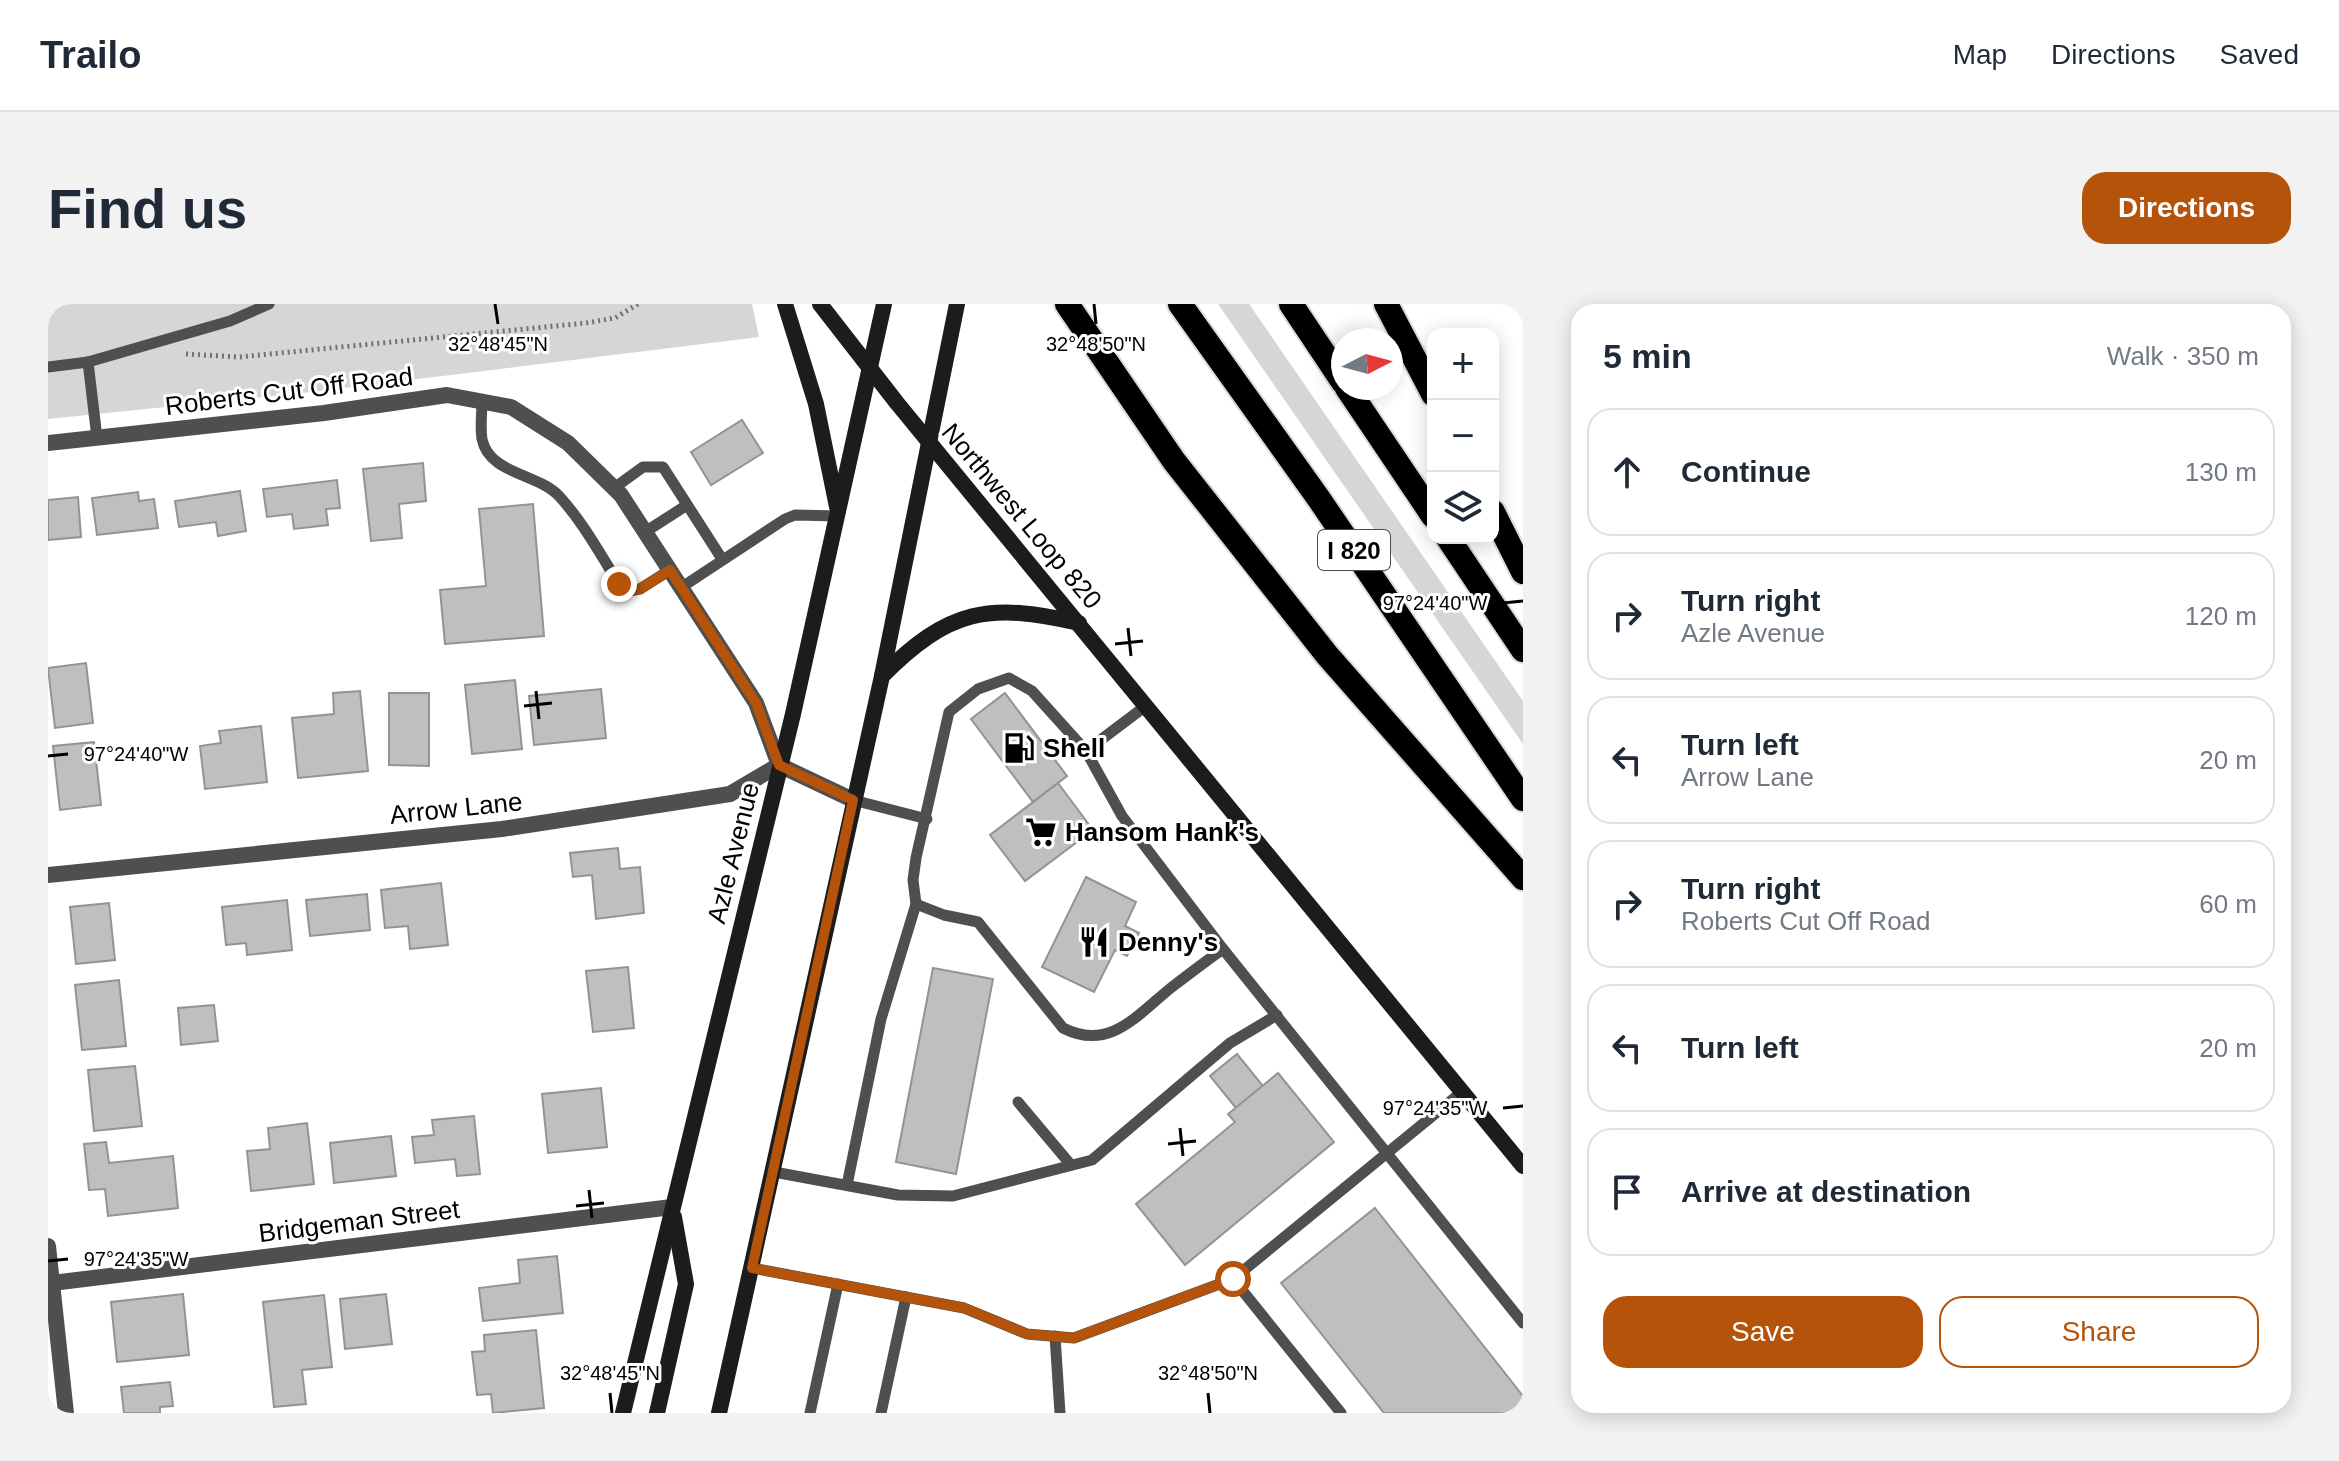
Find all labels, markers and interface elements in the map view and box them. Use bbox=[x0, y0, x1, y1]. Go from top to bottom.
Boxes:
text: Trailo bbox=[40, 34, 141, 76]
text: Map bbox=[1953, 39, 2007, 70]
text: Directions bbox=[2051, 39, 2176, 70]
text: Saved bbox=[2220, 39, 2299, 70]
button: Directions bbox=[2082, 172, 2291, 244]
text: Find us bbox=[48, 177, 247, 240]
north arrow bbox=[1331, 328, 1403, 400]
map controls bbox=[1427, 328, 1499, 544]
button: + bbox=[1427, 328, 1499, 400]
text: 32°48'45"N bbox=[448, 333, 548, 355]
text: 32°48'50"N bbox=[1046, 333, 1146, 355]
text: 5 min bbox=[1603, 337, 1692, 375]
text: Walk · 350 m bbox=[2107, 341, 2259, 371]
street label: Roberts Cut Off Road bbox=[163, 361, 415, 421]
button: − bbox=[1427, 400, 1499, 472]
street label: Northwest Loop 820 bbox=[936, 417, 1108, 615]
icon: ahead bbox=[1605, 450, 1649, 494]
text: Continue bbox=[1681, 455, 1811, 488]
text: 130 m bbox=[2185, 457, 2257, 487]
button: layers bbox=[1427, 472, 1499, 544]
road number: I 820 bbox=[1318, 530, 1390, 570]
route end bbox=[601, 566, 637, 602]
text: Turn right bbox=[1681, 584, 1820, 617]
text: 97°24'40"W bbox=[1383, 592, 1487, 614]
icon: right bbox=[1605, 594, 1649, 638]
text: 120 m bbox=[2185, 601, 2257, 631]
text: Azle Avenue bbox=[1681, 618, 1825, 648]
text: Turn left bbox=[1681, 728, 1799, 761]
fuel station icon: Shell bbox=[1002, 731, 1036, 765]
place label: Shell bbox=[1043, 733, 1105, 763]
icon: left bbox=[1605, 738, 1649, 782]
text: 97°24'40"W bbox=[84, 743, 188, 765]
text: 20 m bbox=[2199, 745, 2257, 775]
text: Arrow Lane bbox=[1681, 762, 1814, 792]
street label: Azle Avenue bbox=[701, 779, 765, 927]
street label: Arrow Lane bbox=[388, 786, 524, 830]
supermarket icon: Hansom Hank's bbox=[1024, 815, 1058, 849]
place label: Hansom Hank's bbox=[1065, 817, 1259, 847]
text: Turn right bbox=[1681, 872, 1820, 905]
icon: right bbox=[1605, 882, 1649, 926]
text: 60 m bbox=[2199, 889, 2257, 919]
text: Roberts Cut Off Road bbox=[1681, 906, 1931, 936]
restaurant icon: Denny's bbox=[1077, 925, 1111, 959]
place label: Denny's bbox=[1118, 927, 1218, 957]
icon: left bbox=[1605, 1026, 1649, 1070]
text: Turn left bbox=[1681, 1031, 1799, 1064]
text: 20 m bbox=[2199, 1033, 2257, 1063]
text: 97°24'35"W bbox=[1383, 1097, 1487, 1119]
icon: arrive bbox=[1605, 1170, 1649, 1214]
text: Arrive at destination bbox=[1681, 1175, 1971, 1208]
street label: Bridgeman Street bbox=[257, 1194, 462, 1248]
text: 97°24'35"W bbox=[84, 1248, 188, 1270]
route start bbox=[1215, 1261, 1251, 1297]
button: Save bbox=[1603, 1296, 1923, 1368]
button: Share bbox=[1939, 1296, 2259, 1368]
text: 32°48'45"N bbox=[560, 1362, 660, 1384]
text: 32°48'50"N bbox=[1158, 1362, 1258, 1384]

